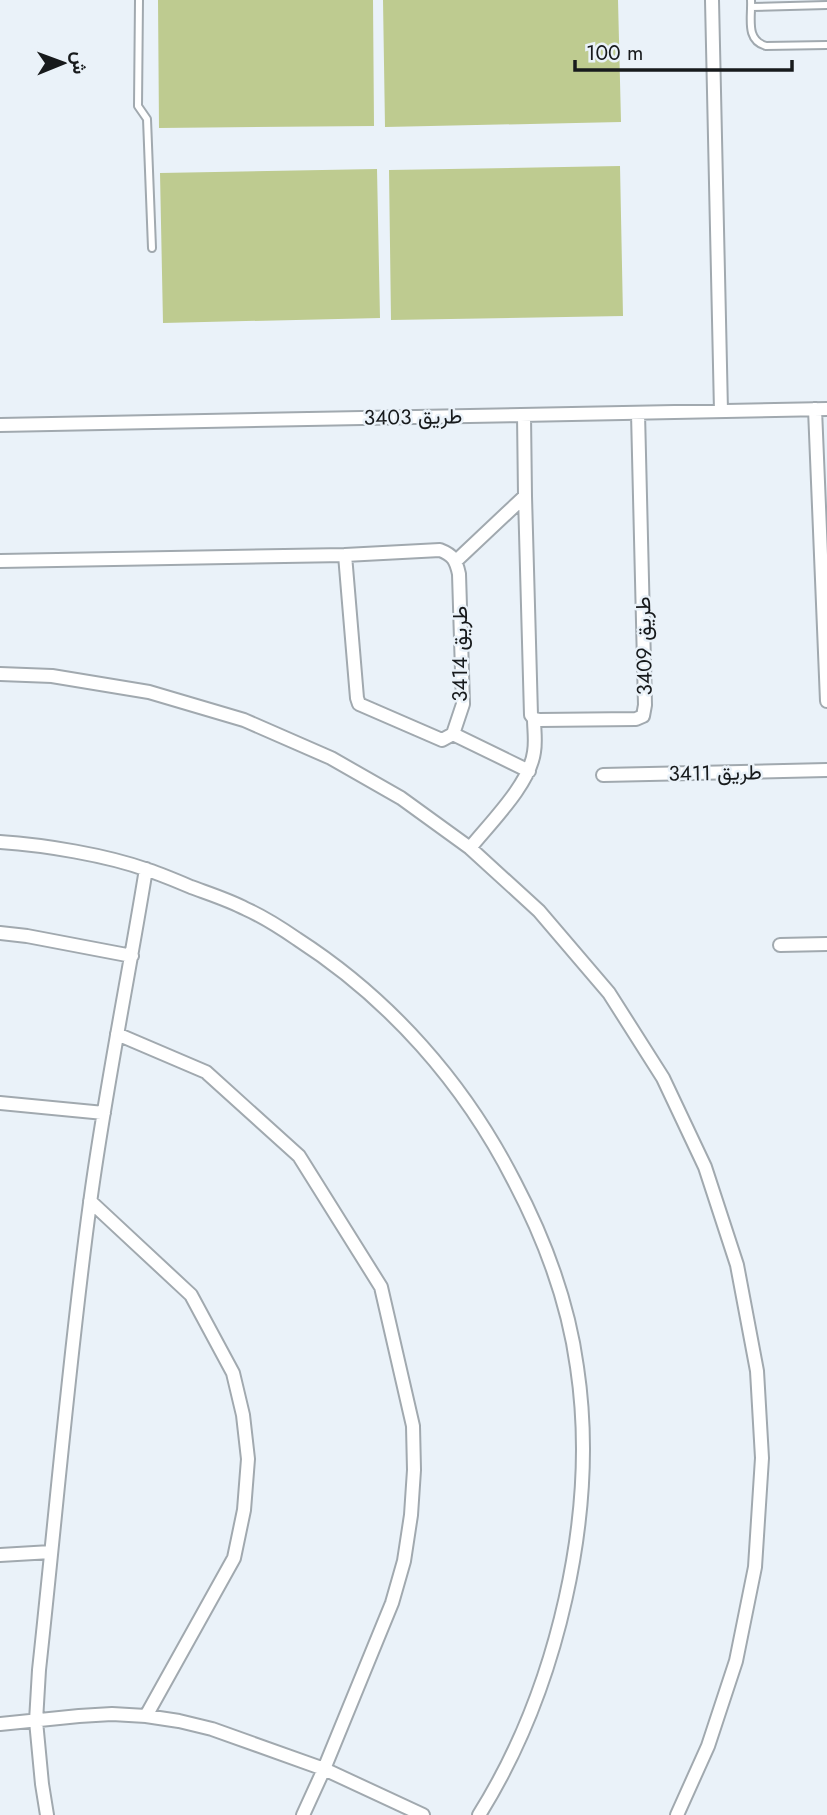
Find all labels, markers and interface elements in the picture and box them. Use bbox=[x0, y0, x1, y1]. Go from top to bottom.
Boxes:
north arrow bbox=[28, 28, 98, 98]
scale bar bbox=[575, 28, 792, 72]
text: 100 m bbox=[586, 38, 643, 68]
text: ش bbox=[66, 51, 93, 75]
street label: طريق 3403 bbox=[363, 401, 463, 433]
street label: طريق 3409 bbox=[628, 596, 660, 696]
street label: طريق 3414 bbox=[445, 606, 475, 702]
street label: طريق 3411 bbox=[668, 757, 762, 789]

